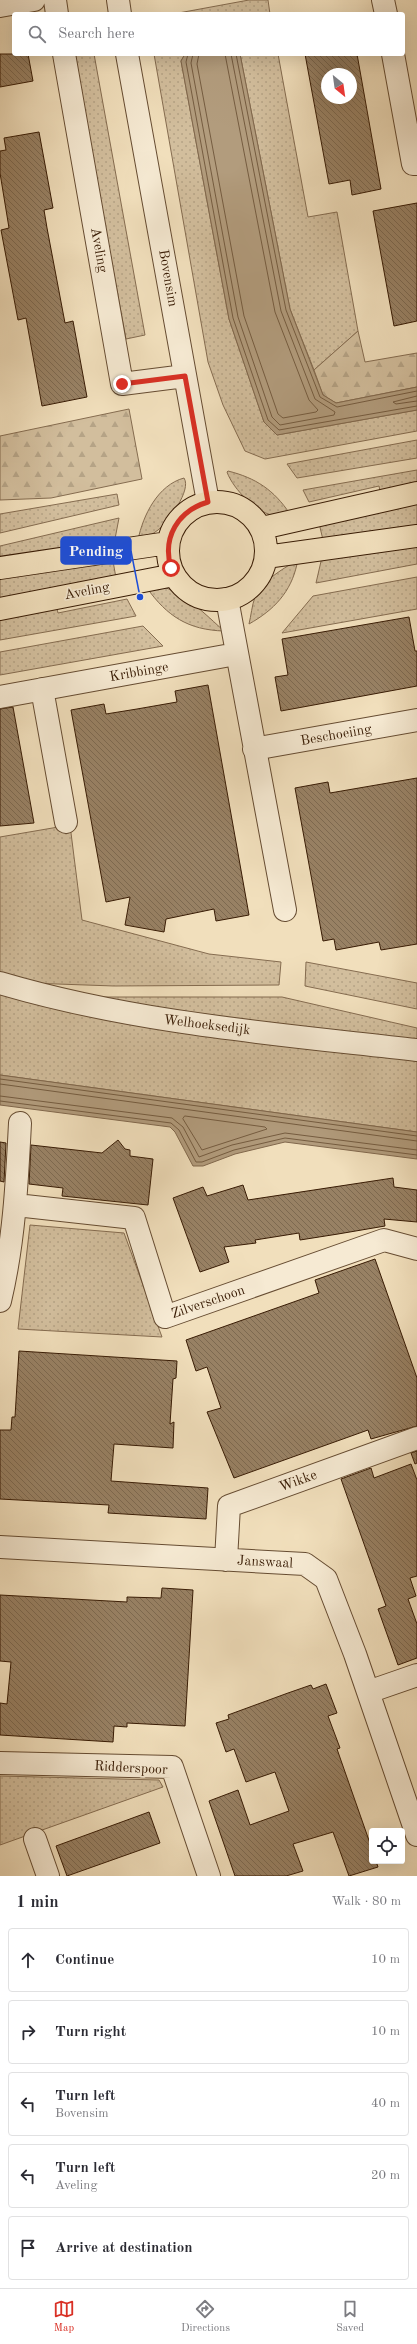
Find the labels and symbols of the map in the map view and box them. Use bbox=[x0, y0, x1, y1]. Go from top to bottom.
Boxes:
north arrow bbox=[321, 68, 357, 104]
street label: Aveling bbox=[88, 226, 110, 274]
street label: Bovensim bbox=[156, 248, 180, 308]
route end bbox=[113, 375, 131, 393]
callout: Pending bbox=[61, 537, 131, 564]
text: Pending bbox=[69, 545, 124, 560]
route start bbox=[162, 559, 180, 577]
street label: Aveling bbox=[63, 580, 111, 602]
street label: Kribbinge bbox=[108, 660, 170, 684]
street label: Beschoeiing bbox=[299, 722, 373, 748]
street label: Welhoeksedijk bbox=[163, 1013, 251, 1037]
street label: Zilverschoon bbox=[169, 1283, 247, 1321]
street label: Wikke bbox=[277, 1468, 319, 1494]
street label: Janswaal bbox=[237, 1554, 294, 1570]
street label: Ridderspoor bbox=[94, 1759, 168, 1777]

